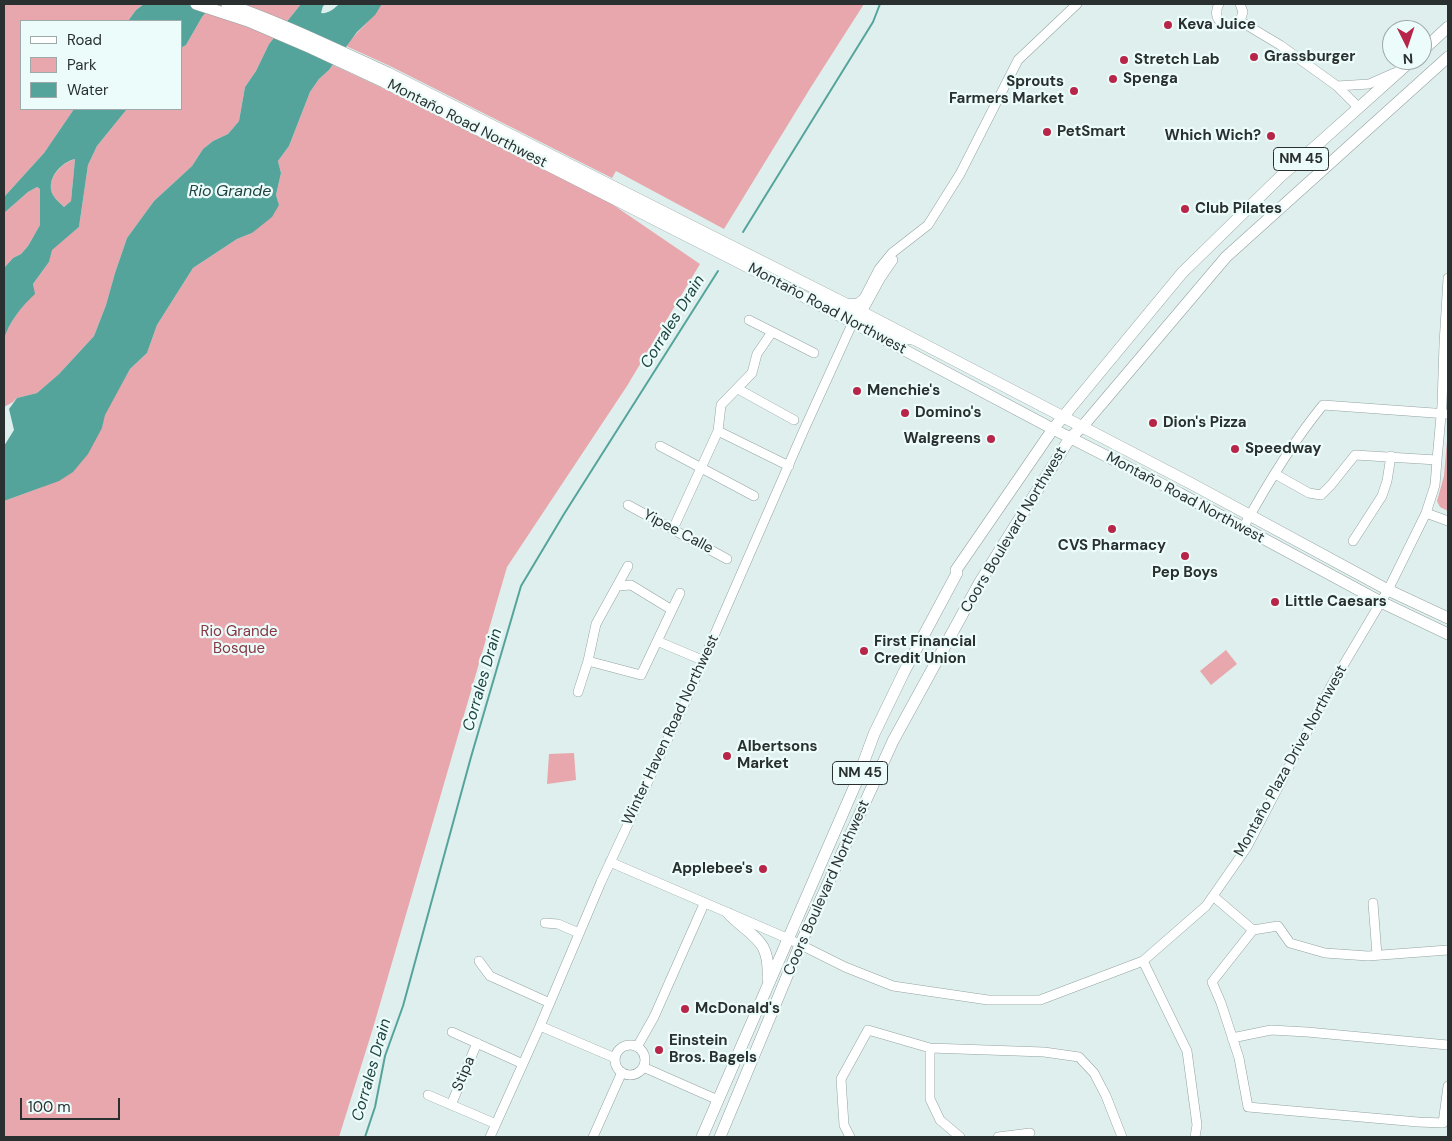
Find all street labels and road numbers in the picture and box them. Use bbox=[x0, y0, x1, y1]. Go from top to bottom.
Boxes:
street label: Montaño Road Northwest bbox=[384, 76, 550, 172]
road number: NM 45 bbox=[1274, 148, 1328, 170]
street label: Montaño Road Northwest bbox=[745, 260, 909, 358]
street label: Coors Boulevard Northwest bbox=[957, 444, 1071, 616]
street label: Montaño Road Northwest bbox=[1103, 449, 1267, 547]
street label: Yipee Calle bbox=[640, 506, 716, 558]
street label: Winter Haven Road Northwest bbox=[619, 632, 723, 828]
street label: Montaño Plaza Drive Northwest bbox=[1231, 662, 1351, 860]
road number: NM 45 bbox=[832, 761, 888, 784]
street label: Coors Boulevard Northwest bbox=[780, 797, 874, 979]
street label: Stipa bbox=[449, 1054, 479, 1094]

